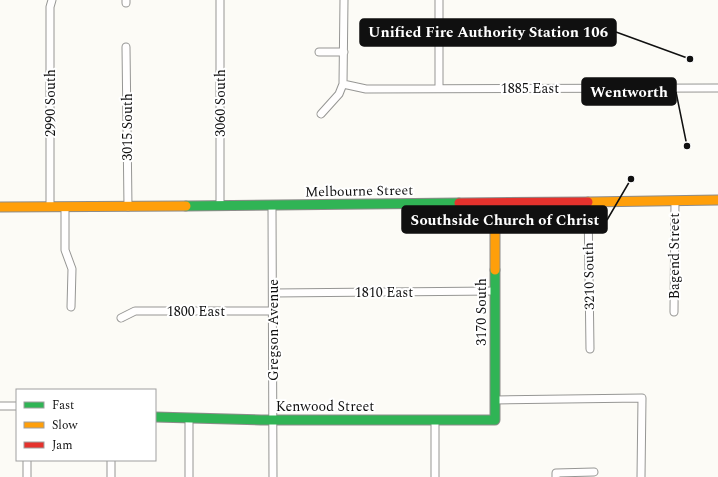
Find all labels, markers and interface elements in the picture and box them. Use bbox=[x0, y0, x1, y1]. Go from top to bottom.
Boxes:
callout: Unified Fire Authority Station 106 bbox=[360, 19, 616, 46]
text: Unified Fire Authority Station 106 bbox=[368, 21, 608, 44]
street label: 2990 South bbox=[40, 69, 61, 137]
street label: 3060 South bbox=[210, 69, 231, 137]
street label: 1885 East bbox=[501, 78, 559, 99]
callout: Wentworth bbox=[582, 78, 676, 105]
text: Wentworth bbox=[590, 81, 668, 104]
street label: 3015 South bbox=[117, 93, 138, 161]
street label: Melbourne Street bbox=[305, 180, 413, 202]
callout: Southside Church of Christ bbox=[402, 206, 607, 233]
text: Southside Church of Christ bbox=[411, 209, 600, 232]
street label: Bagend Street bbox=[664, 213, 685, 299]
street label: 3210 South bbox=[578, 242, 600, 310]
street label: 3170 South bbox=[471, 278, 492, 346]
street label: Gregson Avenue bbox=[263, 279, 284, 381]
street label: 1810 East bbox=[355, 282, 413, 303]
street label: 1800 East bbox=[167, 301, 225, 322]
legend bbox=[16, 389, 156, 461]
text: Fast bbox=[52, 396, 74, 415]
street label: Kenwood Street bbox=[276, 396, 374, 417]
text: Slow bbox=[52, 416, 78, 435]
text: Jam bbox=[52, 436, 73, 455]

